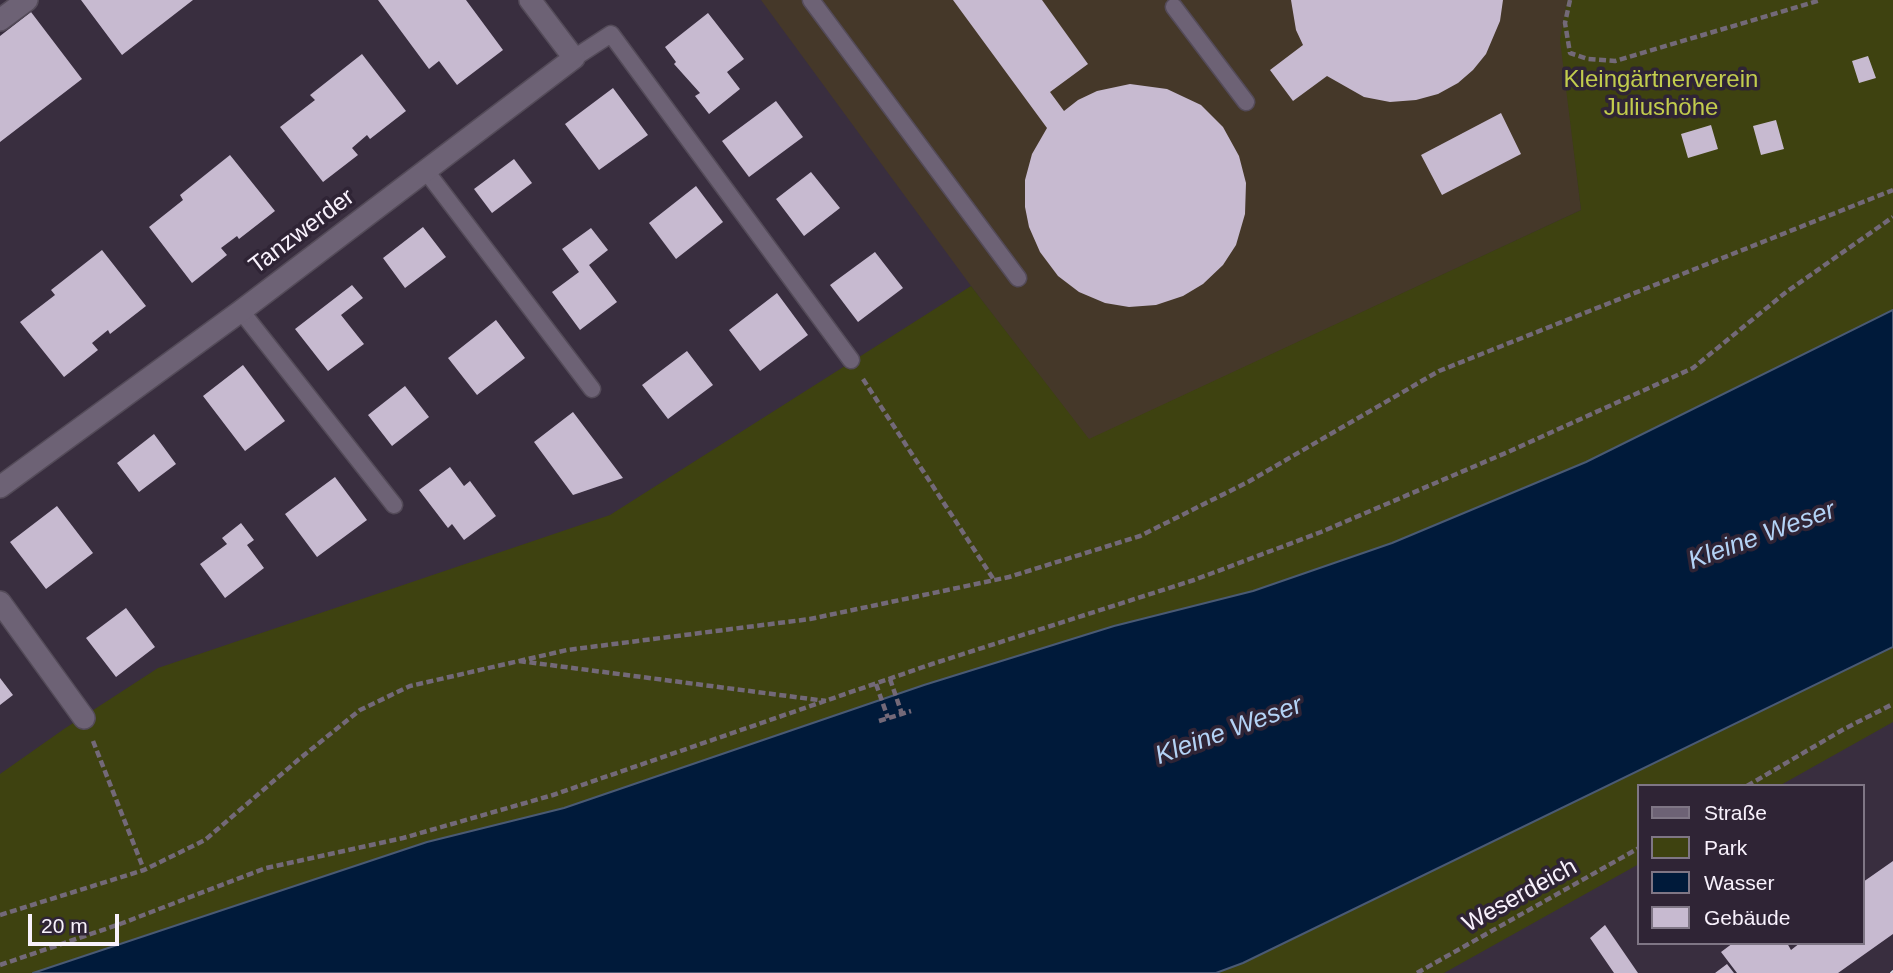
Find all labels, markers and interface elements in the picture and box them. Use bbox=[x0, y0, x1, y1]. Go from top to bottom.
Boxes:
park label: Kleingärtnerverein Juliushöhe bbox=[1564, 66, 1758, 122]
street label: Tanzwerder bbox=[244, 183, 360, 281]
water label: Kleine Weser bbox=[1684, 495, 1840, 577]
water label: Kleine Weser bbox=[1151, 690, 1307, 772]
legend bbox=[1638, 784, 1865, 945]
text: Straße bbox=[1704, 801, 1767, 824]
text: Park bbox=[1704, 836, 1747, 859]
street label: Weserdeich bbox=[1458, 853, 1582, 939]
text: Wasser bbox=[1704, 871, 1774, 894]
scale bar bbox=[32, 900, 122, 944]
text: Gebäude bbox=[1704, 906, 1790, 929]
text: 20 m bbox=[41, 914, 88, 937]

